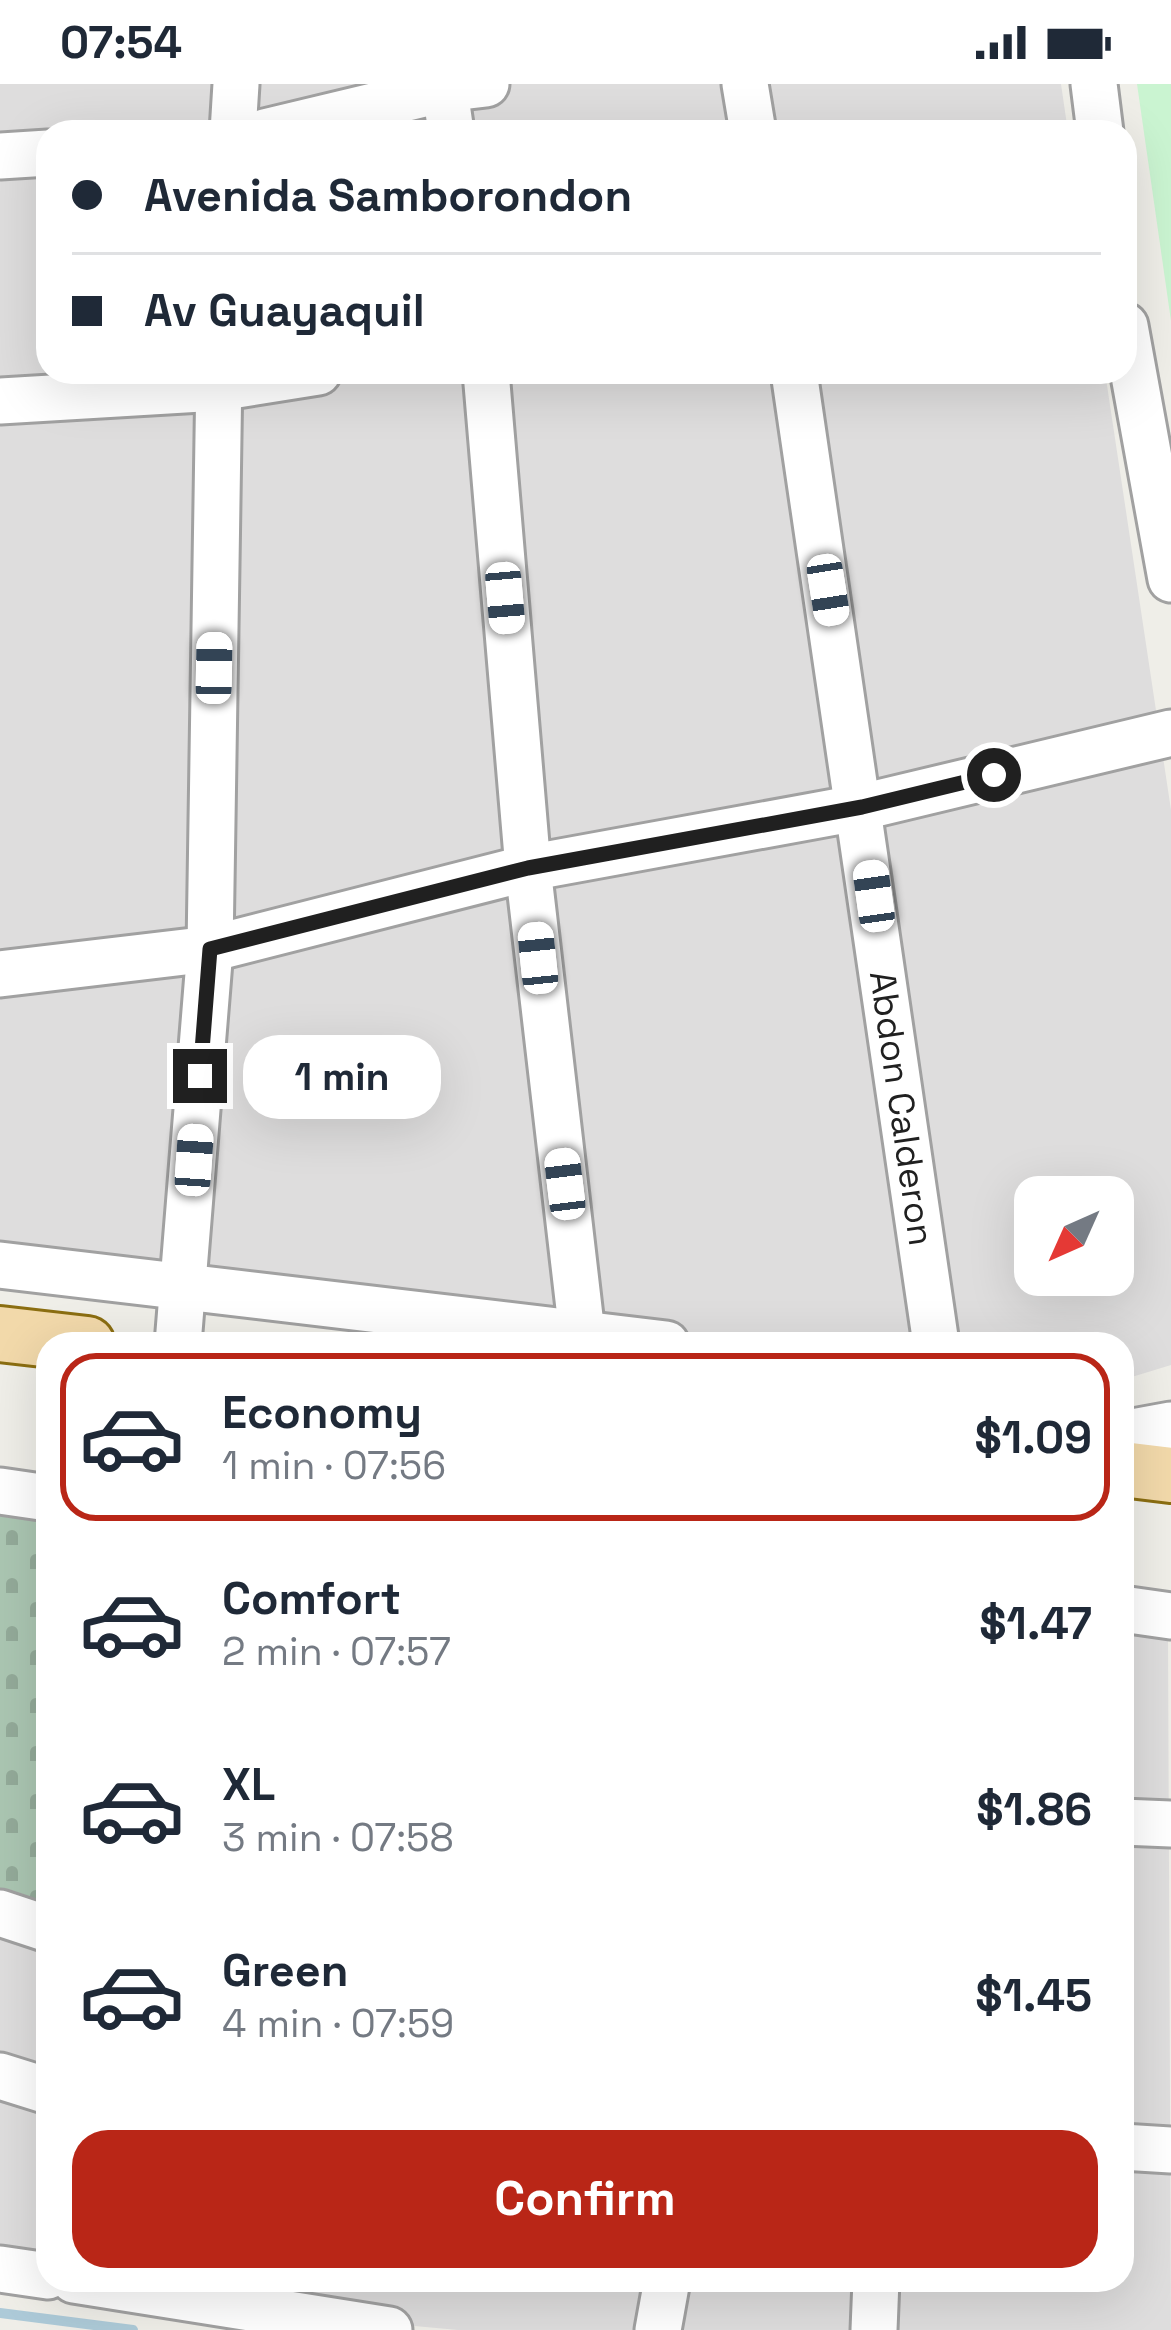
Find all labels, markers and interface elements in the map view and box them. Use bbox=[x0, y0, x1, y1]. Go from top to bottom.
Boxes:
text: 07:54 bbox=[60, 14, 182, 71]
text: Avenida Samborondon bbox=[144, 167, 632, 224]
text: Av Guayaquil bbox=[144, 282, 425, 339]
car bbox=[805, 552, 851, 628]
car bbox=[484, 561, 526, 635]
car bbox=[195, 632, 233, 704]
route start bbox=[967, 748, 1021, 802]
car bbox=[851, 858, 897, 934]
car bbox=[516, 920, 560, 996]
street label: Abdon Calderon bbox=[859, 968, 944, 1249]
callout: 1 min bbox=[242, 1034, 440, 1118]
route end bbox=[173, 1049, 227, 1103]
text: 1 min bbox=[294, 1052, 390, 1101]
car bbox=[174, 1123, 214, 1197]
car bbox=[543, 1146, 587, 1222]
north arrow bbox=[1014, 1176, 1134, 1296]
map controls bbox=[1014, 1176, 1134, 1296]
icon: car bbox=[78, 1383, 186, 1491]
text: Economy bbox=[222, 1384, 422, 1441]
text: $1.09 bbox=[975, 1409, 1092, 1466]
text: 1 min · 07:56 bbox=[222, 1441, 446, 1490]
icon: car bbox=[78, 1569, 186, 1677]
text: Comfort bbox=[222, 1570, 401, 1627]
text: $1.47 bbox=[979, 1595, 1092, 1652]
text: 2 min · 07:57 bbox=[222, 1627, 451, 1676]
icon: car bbox=[78, 1755, 186, 1863]
text: XL bbox=[222, 1756, 275, 1813]
text: $1.86 bbox=[976, 1781, 1092, 1838]
text: 3 min · 07:58 bbox=[222, 1813, 454, 1862]
icon: car bbox=[78, 1941, 186, 2049]
text: Green bbox=[222, 1942, 348, 1999]
text: $1.45 bbox=[975, 1967, 1092, 2024]
text: 4 min · 07:59 bbox=[222, 1999, 454, 2048]
button: Confirm bbox=[72, 2130, 1098, 2268]

